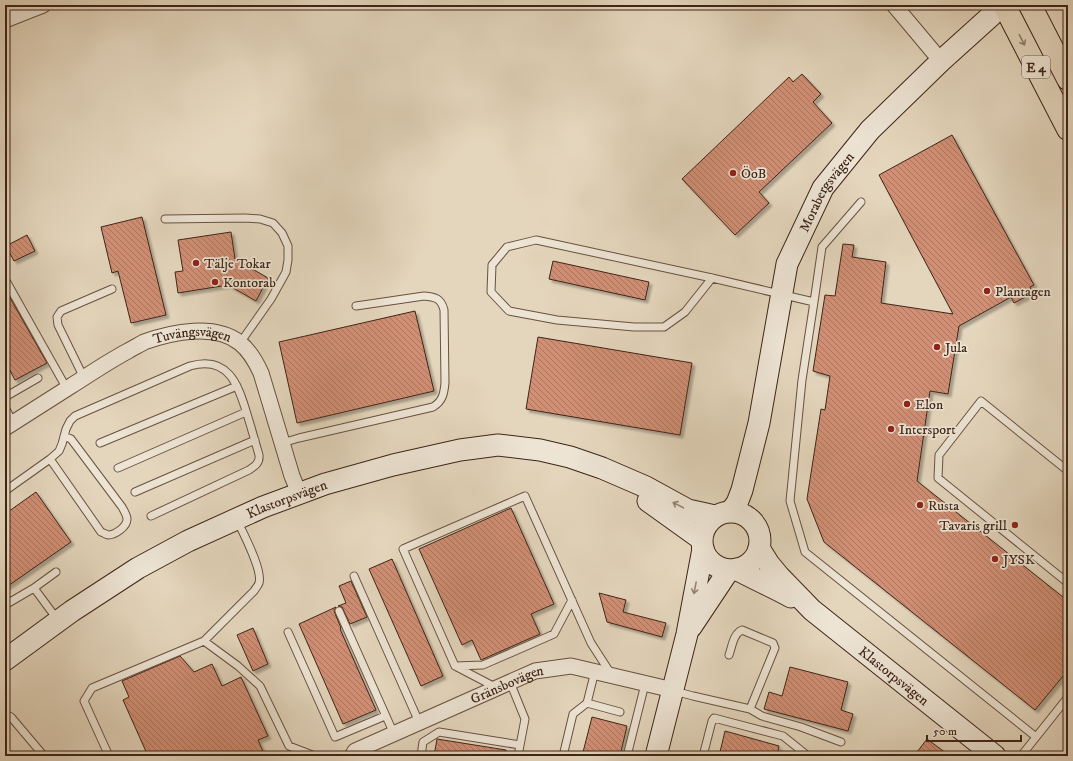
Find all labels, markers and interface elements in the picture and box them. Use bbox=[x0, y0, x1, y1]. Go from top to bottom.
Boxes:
one-way arrow bbox=[1018, 34, 1026, 46]
road number: E 4 bbox=[1022, 56, 1050, 78]
street label: Morabergsvägen bbox=[795, 148, 859, 235]
place label: ÖoB bbox=[741, 165, 767, 183]
marker: ÖoB bbox=[728, 168, 738, 178]
place label: Tälje Tokar bbox=[204, 255, 271, 273]
marker: Tälje Tokar bbox=[191, 258, 201, 268]
place label: Kontorab bbox=[223, 274, 276, 292]
marker: Kontorab bbox=[210, 277, 220, 287]
place label: Plantagen bbox=[995, 283, 1052, 301]
marker: Plantagen bbox=[982, 286, 992, 296]
street label: Tuvängsvägen bbox=[151, 323, 235, 348]
place label: Jula bbox=[943, 339, 967, 357]
marker: Jula bbox=[932, 342, 942, 352]
place label: Elon bbox=[915, 396, 944, 414]
marker: Elon bbox=[902, 399, 912, 409]
place label: Intersport bbox=[899, 421, 956, 439]
marker: Intersport bbox=[886, 424, 896, 434]
street label: Klastorpsvägen bbox=[244, 476, 330, 523]
place label: Rusta bbox=[928, 497, 959, 515]
one-way arrow bbox=[672, 500, 684, 508]
marker: Rusta bbox=[915, 500, 925, 510]
place label: Tavaris grill bbox=[939, 517, 1008, 535]
marker: Tavaris grill bbox=[1010, 520, 1020, 530]
place label: JYSK bbox=[1001, 551, 1035, 569]
marker: JYSK bbox=[990, 554, 1000, 564]
one-way arrow bbox=[691, 581, 699, 594]
street label: Klastorpsvägen bbox=[855, 643, 933, 710]
street label: Gränsbovägen bbox=[468, 662, 545, 709]
scale bar bbox=[927, 717, 1021, 743]
text: 50 m bbox=[933, 724, 957, 739]

